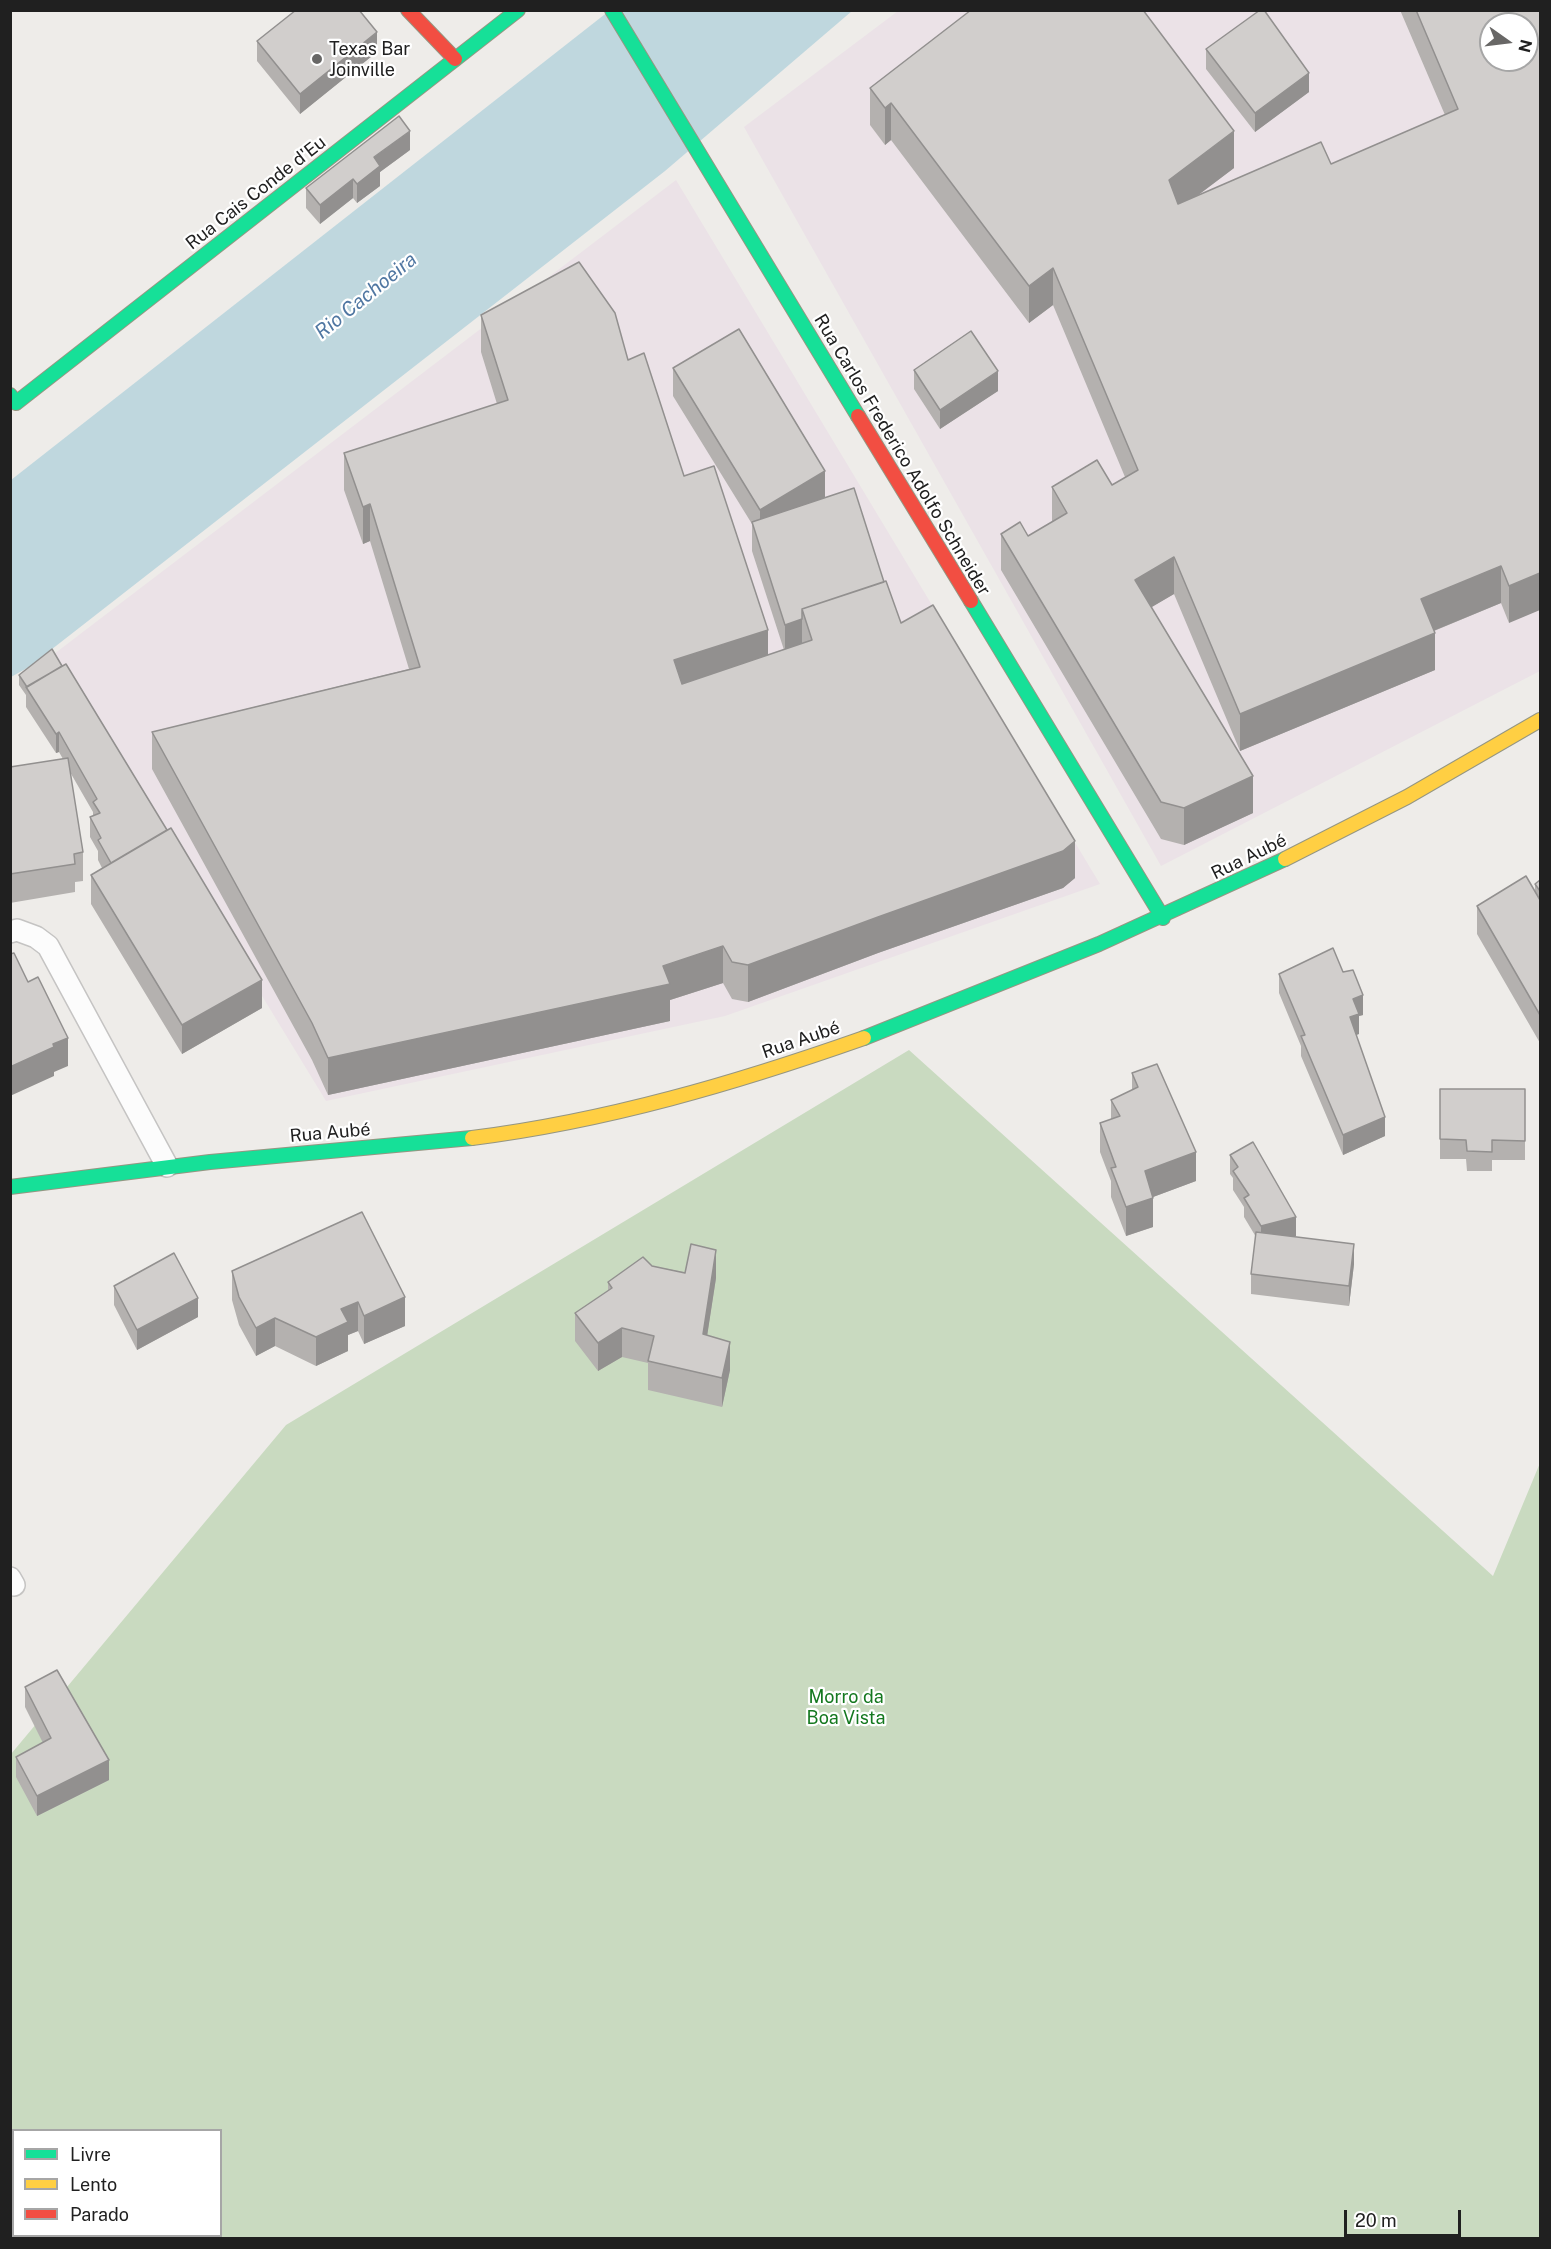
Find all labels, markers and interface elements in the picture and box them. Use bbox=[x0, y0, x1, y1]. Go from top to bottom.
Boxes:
north arrow bbox=[1479, 12, 1539, 72]
place label: Texas Bar Joinville bbox=[329, 38, 410, 80]
text: N bbox=[1514, 38, 1536, 54]
marker: Texas Bar Joinville bbox=[310, 52, 324, 66]
street label: Rua Cais Conde d'Eu bbox=[182, 132, 330, 254]
water label: Rio Cachoeira bbox=[310, 248, 422, 344]
street label: Rua Carlos Frederico Adolfo Schneider bbox=[809, 310, 995, 600]
street label: Rua Aubé bbox=[1208, 830, 1290, 884]
street label: Rua Aubé bbox=[759, 1017, 843, 1063]
street label: Rua Aubé bbox=[289, 1119, 371, 1147]
park label: Morro da Boa Vista bbox=[807, 1686, 885, 1728]
legend bbox=[12, 2129, 222, 2237]
text: Livre bbox=[70, 2144, 111, 2165]
text: Lento bbox=[70, 2174, 117, 2195]
scale bar bbox=[1347, 2198, 1464, 2236]
text: Parado bbox=[70, 2204, 129, 2225]
text: 20 m bbox=[1355, 2210, 1397, 2231]

